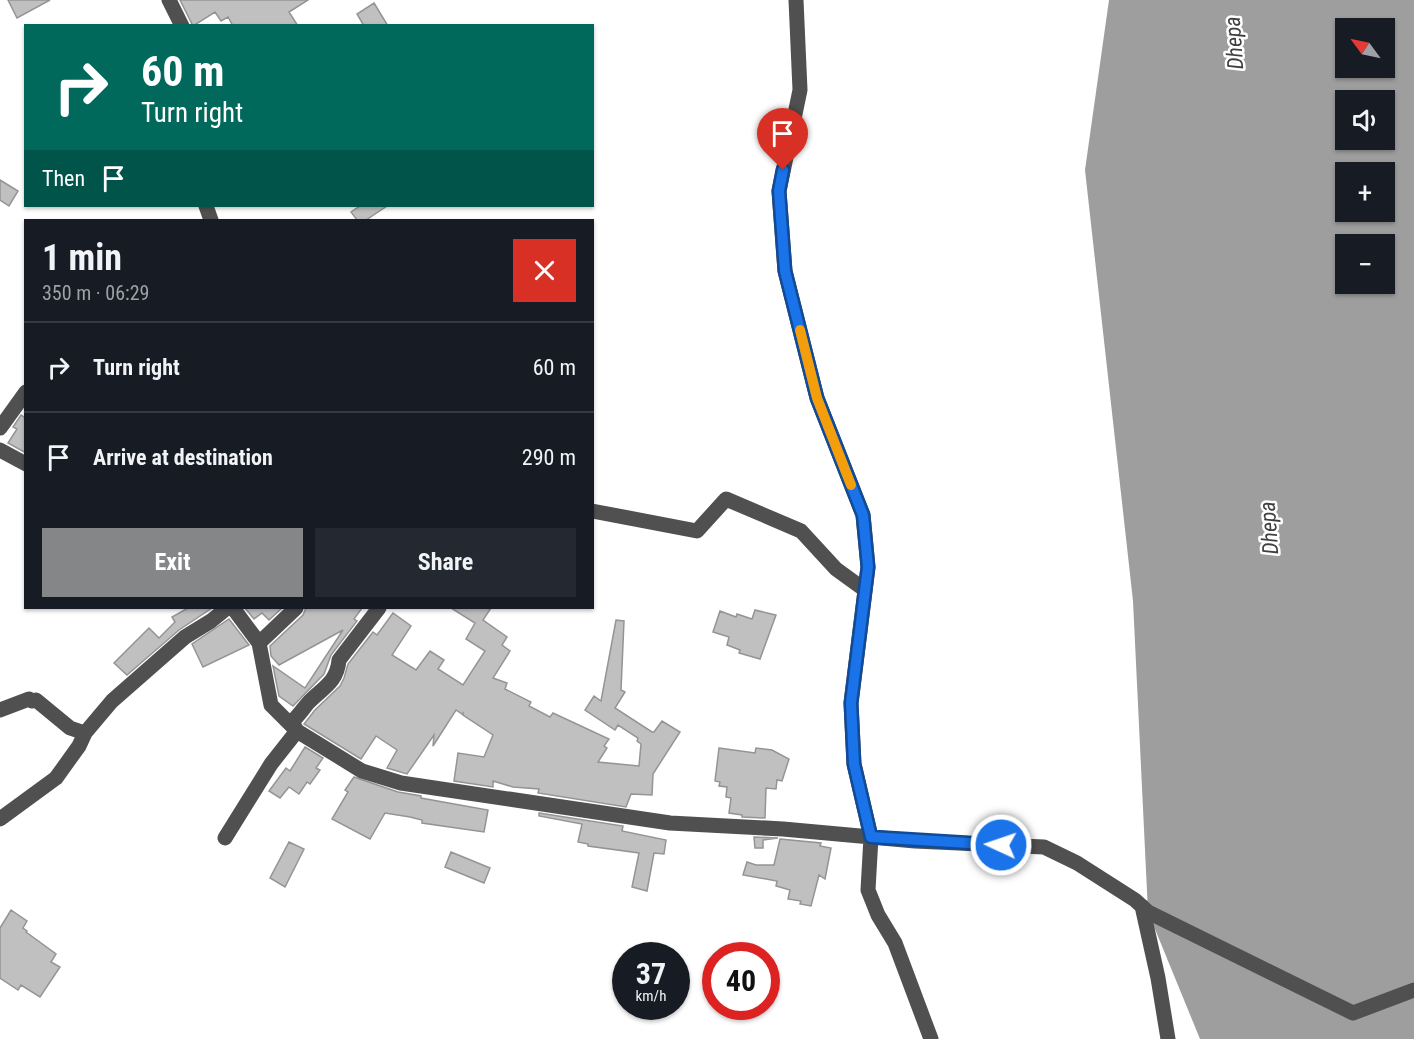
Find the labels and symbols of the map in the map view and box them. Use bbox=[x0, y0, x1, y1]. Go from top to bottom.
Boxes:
water label: Dhepa bbox=[1220, 16, 1248, 70]
north arrow bbox=[1335, 18, 1395, 78]
pin bbox=[757, 108, 808, 170]
water label: Dhepa bbox=[1255, 501, 1283, 555]
position arrow bbox=[969, 813, 1033, 877]
speed limit sign: 40 bbox=[702, 942, 780, 1020]

